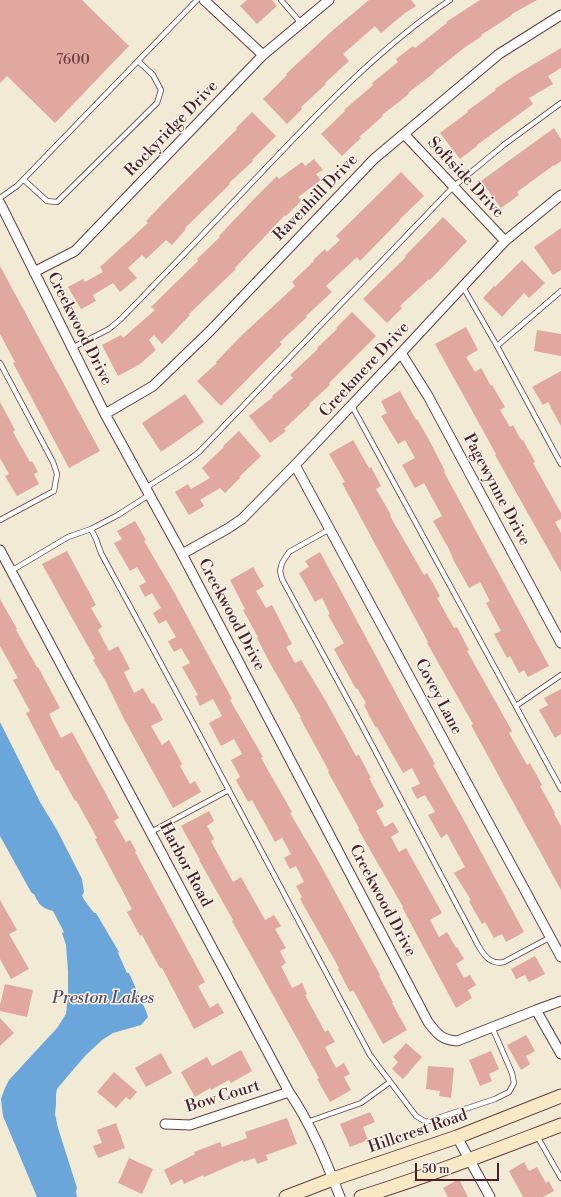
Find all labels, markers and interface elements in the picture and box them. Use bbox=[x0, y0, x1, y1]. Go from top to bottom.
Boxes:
house number: 7600 bbox=[56, 53, 90, 69]
street label: Rockyridge Drive bbox=[121, 77, 223, 181]
street label: Softside Drive bbox=[423, 134, 507, 222]
street label: Ravenhill Drive bbox=[270, 151, 362, 245]
street label: Creekwood Drive bbox=[42, 269, 116, 389]
street label: Creekmere Drive bbox=[316, 318, 414, 422]
street label: Pagewynne Drive bbox=[458, 431, 534, 549]
street label: Creekwood Drive bbox=[193, 556, 269, 674]
street label: Covey Lane bbox=[410, 656, 466, 738]
street label: Harbor Road bbox=[155, 819, 215, 911]
street label: Creekwood Drive bbox=[344, 842, 420, 960]
water label: Preston Lakes bbox=[52, 989, 154, 1009]
street label: Bow Court bbox=[184, 1077, 262, 1117]
street label: Hillcrest Road bbox=[366, 1106, 470, 1158]
scale bar bbox=[417, 1155, 501, 1181]
text: 50 m bbox=[422, 1162, 450, 1177]

